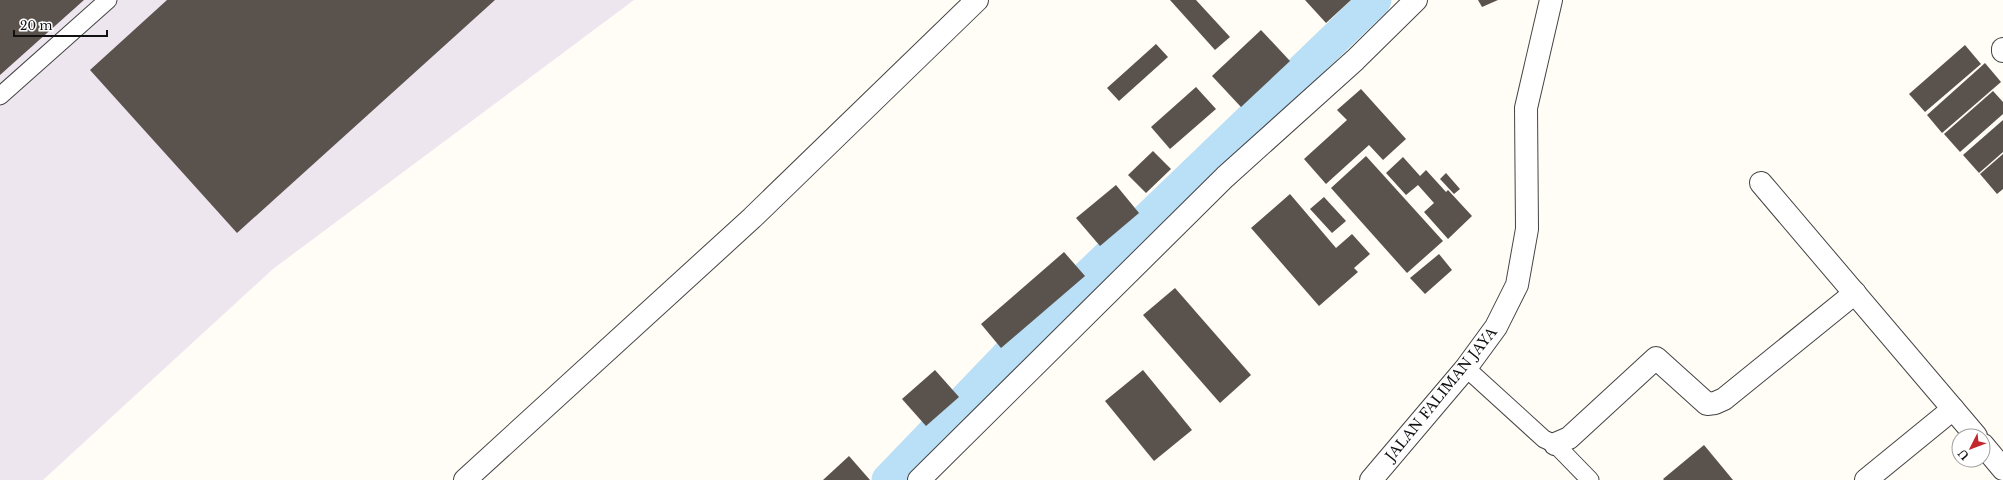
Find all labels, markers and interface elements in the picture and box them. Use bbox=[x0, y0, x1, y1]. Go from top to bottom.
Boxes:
scale bar bbox=[14, 12, 107, 38]
text: 20 m bbox=[20, 18, 52, 33]
street label: JALAN FALIMAN JAYA bbox=[1380, 323, 1501, 466]
north arrow bbox=[1951, 428, 1991, 468]
text: U bbox=[1955, 446, 1972, 463]

